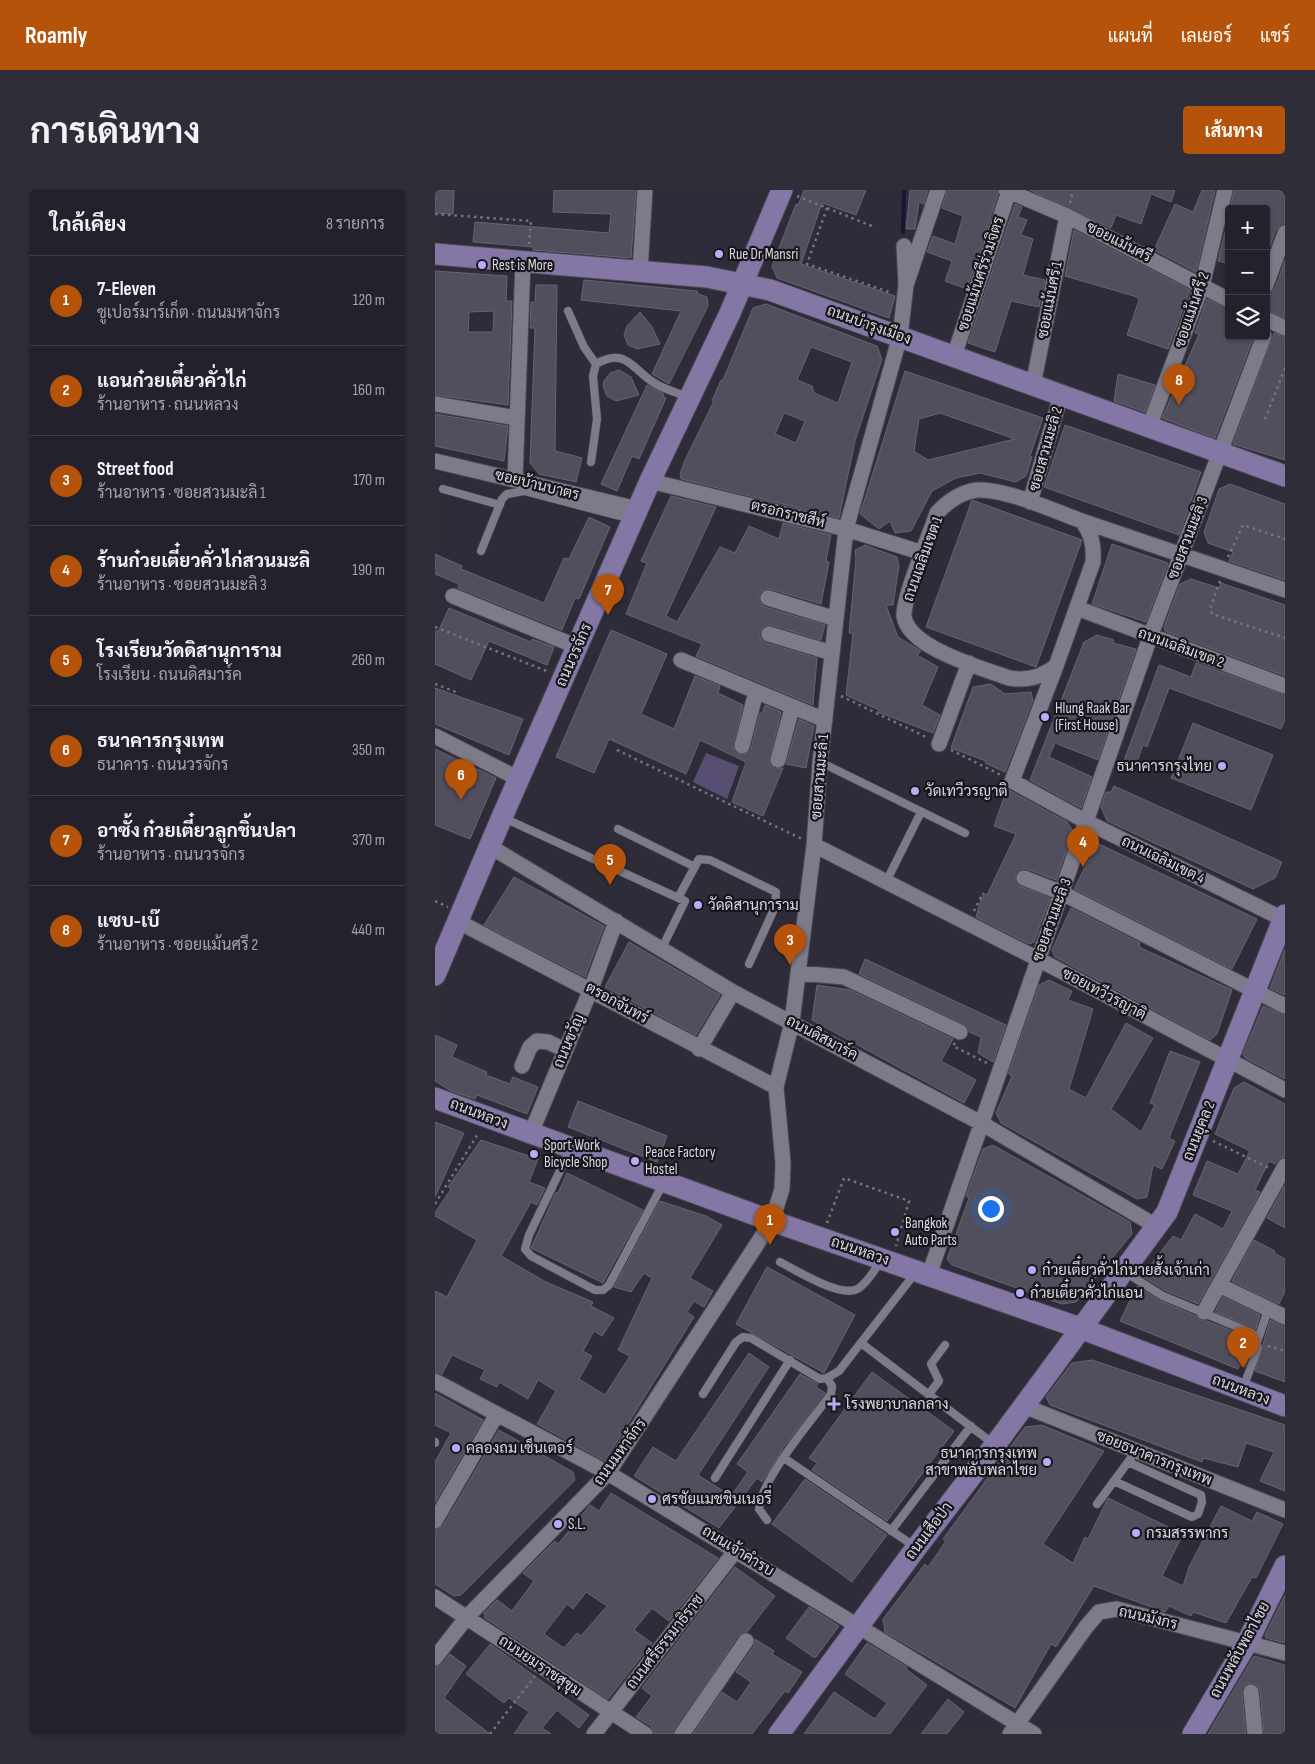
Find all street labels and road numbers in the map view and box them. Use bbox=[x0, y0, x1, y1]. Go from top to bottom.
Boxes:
street label: ซอยแม้นศรีร่วมจิตร bbox=[953, 214, 1008, 334]
street label: ซอยแม้นศรี bbox=[1083, 217, 1155, 266]
street label: ซอยแม้นศรี 1 bbox=[1032, 259, 1067, 340]
street label: ซอยแม้นศรี 2 bbox=[1169, 269, 1214, 350]
street label: ถนนบำรุงเมือง bbox=[824, 300, 914, 350]
street label: ซอยสวนมะลิ 2 bbox=[1025, 405, 1067, 493]
street label: ซอยบ้านบาตร bbox=[493, 464, 581, 505]
street label: ซอยสวนมะลิ 3 bbox=[1164, 494, 1212, 582]
street label: ตรอกราชสีห์ bbox=[749, 495, 827, 532]
street label: ถนนเฉลิมเขต 1 bbox=[899, 513, 947, 604]
street label: ถนนวรจักร bbox=[552, 621, 596, 689]
street label: ถนนเฉลิมเขต 2 bbox=[1135, 624, 1227, 672]
street label: ซอยสวนมะลิ 1 bbox=[807, 733, 833, 821]
street label: ถนนเฉลิมเขต 4 bbox=[1118, 832, 1208, 888]
street label: ซอยสวนมะลิ 3 bbox=[1028, 876, 1076, 964]
street label: ซอยเทวีวรญาติ bbox=[1059, 963, 1150, 1024]
street label: ตรอกจันทร์ bbox=[582, 977, 652, 1028]
street label: ถนนดิสมาร์ค bbox=[783, 1010, 861, 1065]
street label: ถนนขวัญ bbox=[549, 1011, 589, 1071]
street label: ถนนหลวง bbox=[447, 1094, 511, 1134]
street label: ถนนยุคล 2 bbox=[1178, 1098, 1220, 1164]
street label: ถนนหลวง bbox=[828, 1232, 892, 1270]
street label: ถนนหลวง bbox=[1209, 1370, 1273, 1410]
street label: ถนนมหาจักร bbox=[589, 1415, 651, 1489]
street label: ซอยธนาคารกรุงเทพ bbox=[1093, 1426, 1215, 1491]
street label: ถนนเสือป่า bbox=[900, 1498, 957, 1564]
street label: ถนนเจ้าคำรบ bbox=[698, 1521, 778, 1581]
street label: ถนนศรีธรรมาธิราช bbox=[621, 1590, 708, 1693]
street label: ถนนพลับพลาไชย bbox=[1205, 1598, 1274, 1702]
street label: ถนนมังกร bbox=[1117, 1602, 1179, 1634]
street label: ถนนยมราชสุขุม bbox=[494, 1631, 585, 1702]

